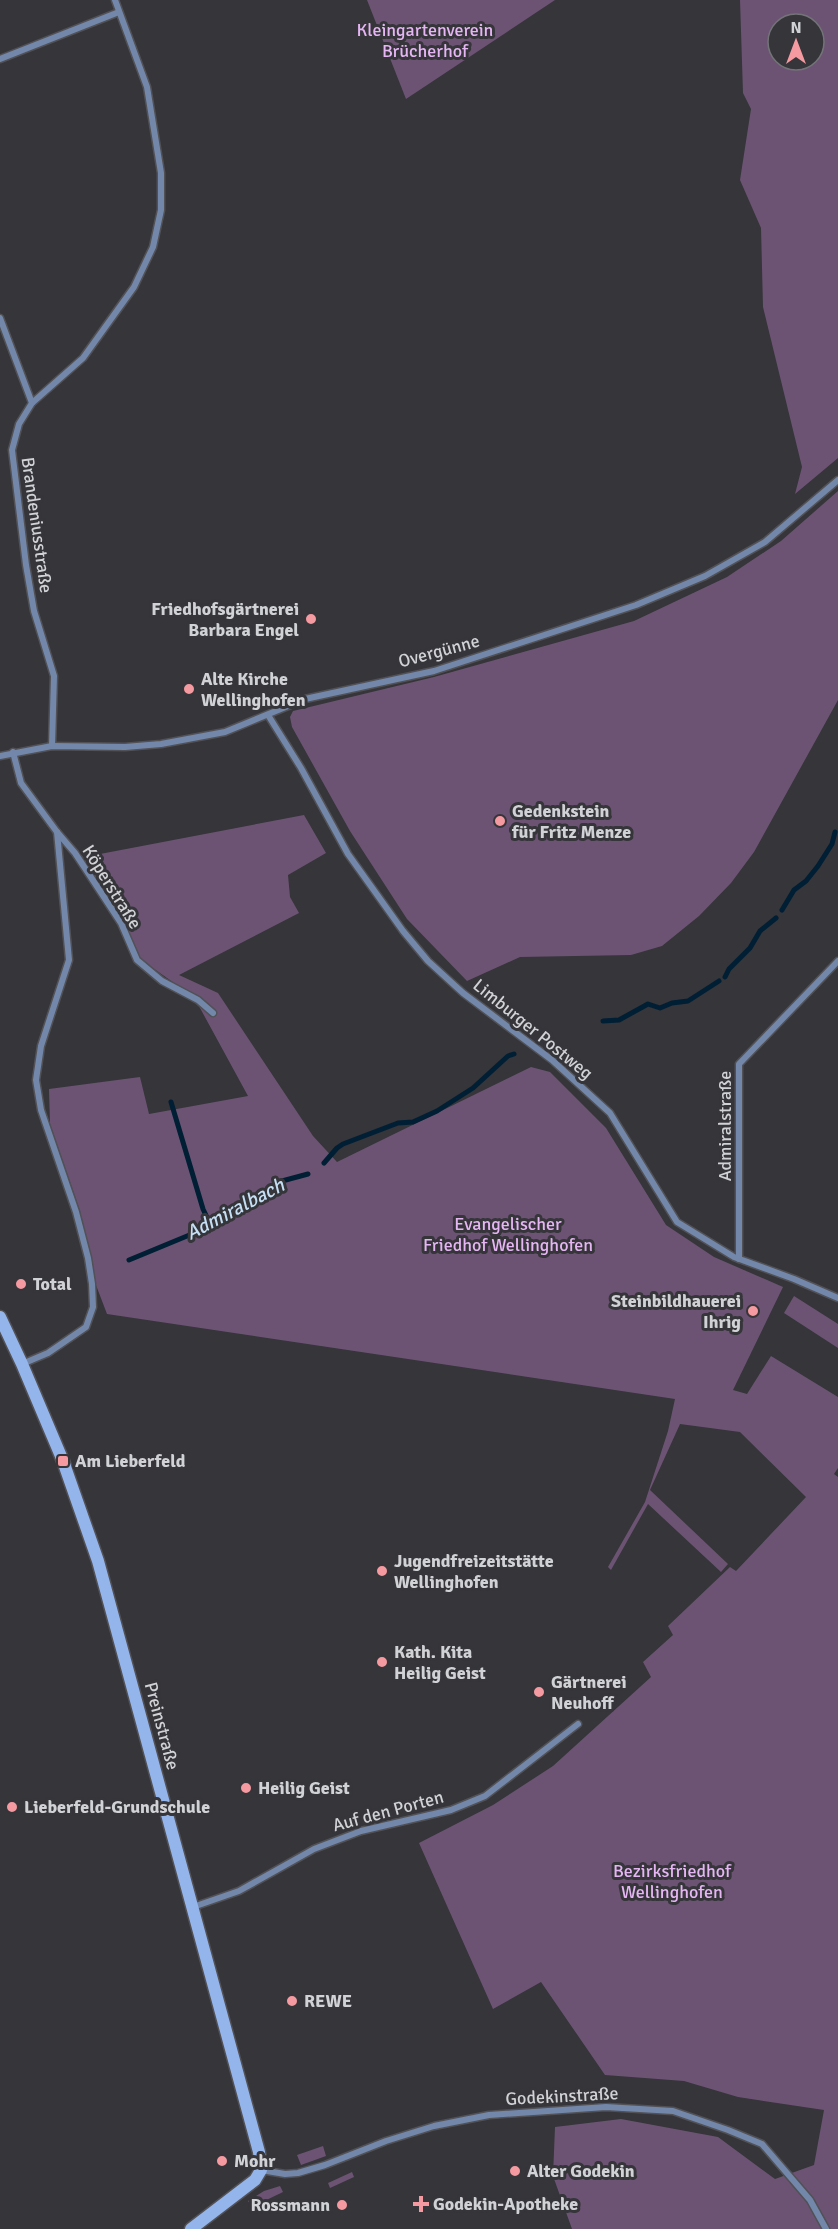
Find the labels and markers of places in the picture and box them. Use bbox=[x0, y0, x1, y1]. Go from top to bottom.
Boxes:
place label: Friedhofsgärtnerei Barbara Engel bbox=[151, 598, 299, 641]
marker: Friedhofsgärtnerei Barbara Engel bbox=[304, 612, 318, 626]
place label: Alte Kirche Wellinghofen bbox=[201, 668, 306, 711]
marker: Alte Kirche Wellinghofen bbox=[182, 682, 196, 696]
place label: Gedenkstein für Fritz Menze bbox=[511, 800, 631, 843]
marker: Gedenkstein für Fritz Menze bbox=[493, 814, 507, 828]
place label: Total bbox=[33, 1273, 72, 1295]
marker: Total bbox=[14, 1277, 28, 1291]
place label: Steinbildhauerei Ihrig bbox=[611, 1290, 741, 1333]
marker: Steinbildhauerei Ihrig bbox=[746, 1304, 760, 1318]
place label: Am Lieberfeld bbox=[75, 1450, 186, 1472]
marker: Am Lieberfeld bbox=[56, 1454, 70, 1468]
place label: Jugendfreizeitstätte Wellinghofen bbox=[394, 1550, 554, 1593]
marker: Jugendfreizeitstätte Wellinghofen bbox=[375, 1564, 389, 1578]
place label: Kath. Kita Heilig Geist bbox=[394, 1641, 486, 1684]
marker: Kath. Kita Heilig Geist bbox=[375, 1655, 389, 1669]
place label: Gärtnerei Neuhoff bbox=[551, 1671, 627, 1714]
marker: Gärtnerei Neuhoff bbox=[532, 1685, 546, 1699]
place label: Heilig Geist bbox=[258, 1777, 350, 1799]
marker: Heilig Geist bbox=[239, 1781, 253, 1795]
place label: Lieberfeld-Grundschule bbox=[24, 1796, 210, 1818]
marker: Lieberfeld-Grundschule bbox=[5, 1800, 19, 1814]
place label: REWE bbox=[304, 1990, 352, 2012]
marker: REWE bbox=[285, 1994, 299, 2008]
place label: Mohr bbox=[234, 2150, 276, 2172]
marker: Mohr bbox=[215, 2154, 229, 2168]
place label: Alter Godekin bbox=[527, 2160, 635, 2182]
marker: Alter Godekin bbox=[508, 2164, 522, 2178]
place label: Godekin-Apotheke bbox=[433, 2193, 578, 2215]
place label: Rossmann bbox=[250, 2194, 330, 2216]
marker: Godekin-Apotheke bbox=[414, 2197, 428, 2211]
marker: Rossmann bbox=[335, 2198, 349, 2212]

